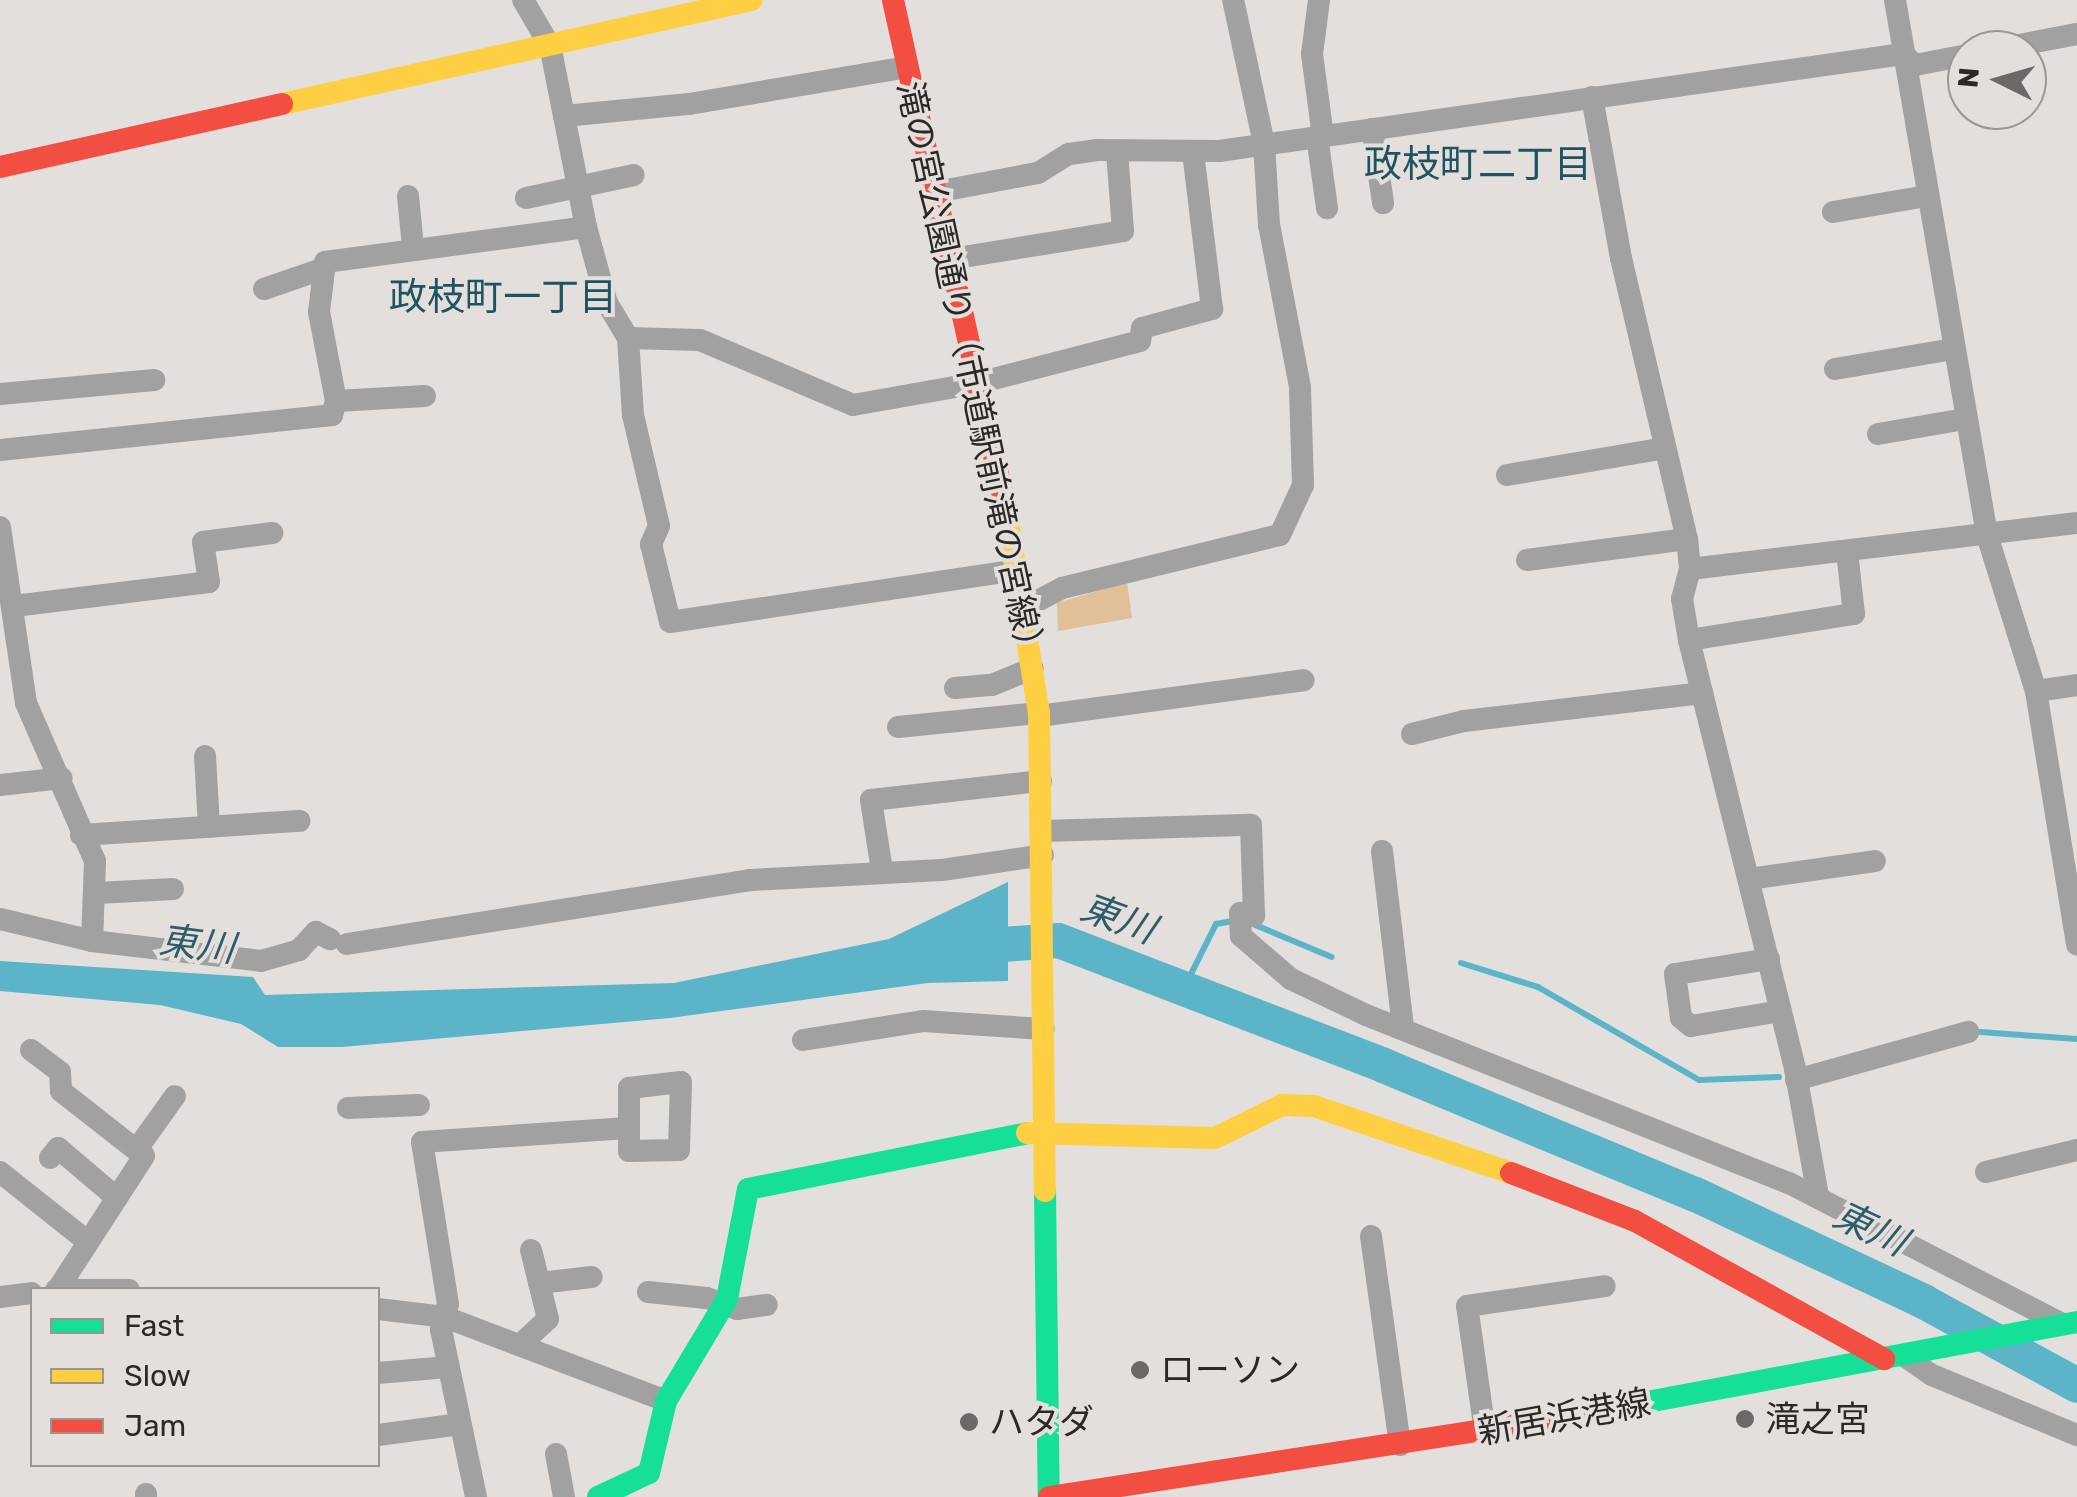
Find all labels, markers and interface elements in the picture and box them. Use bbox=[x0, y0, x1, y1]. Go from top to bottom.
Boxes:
north arrow bbox=[1947, 30, 2047, 130]
text: N bbox=[1951, 66, 1986, 89]
street label: 滝の宮公園通り（市道駅前滝の宮線） bbox=[889, 78, 1053, 668]
district label: 政枝町二丁目 bbox=[1364, 142, 1592, 188]
district label: 政枝町一丁目 bbox=[389, 275, 617, 321]
water label: 東川 bbox=[1074, 885, 1162, 953]
water label: 東川 bbox=[157, 918, 237, 972]
water label: 東川 bbox=[1826, 1192, 1914, 1266]
legend bbox=[30, 1287, 380, 1467]
text: Fast bbox=[124, 1308, 184, 1344]
place label: ローソン bbox=[1160, 1349, 1300, 1391]
text: Slow bbox=[124, 1358, 191, 1394]
marker: ローソン bbox=[1129, 1359, 1151, 1381]
street label: 新居浜港線 bbox=[1474, 1381, 1654, 1453]
place label: 滝之宮 bbox=[1765, 1398, 1870, 1440]
place label: ハタダ bbox=[989, 1401, 1094, 1443]
text: Jam bbox=[124, 1408, 186, 1444]
marker: 滝之宮 bbox=[1734, 1408, 1756, 1430]
marker: ハタダ bbox=[958, 1411, 980, 1433]

